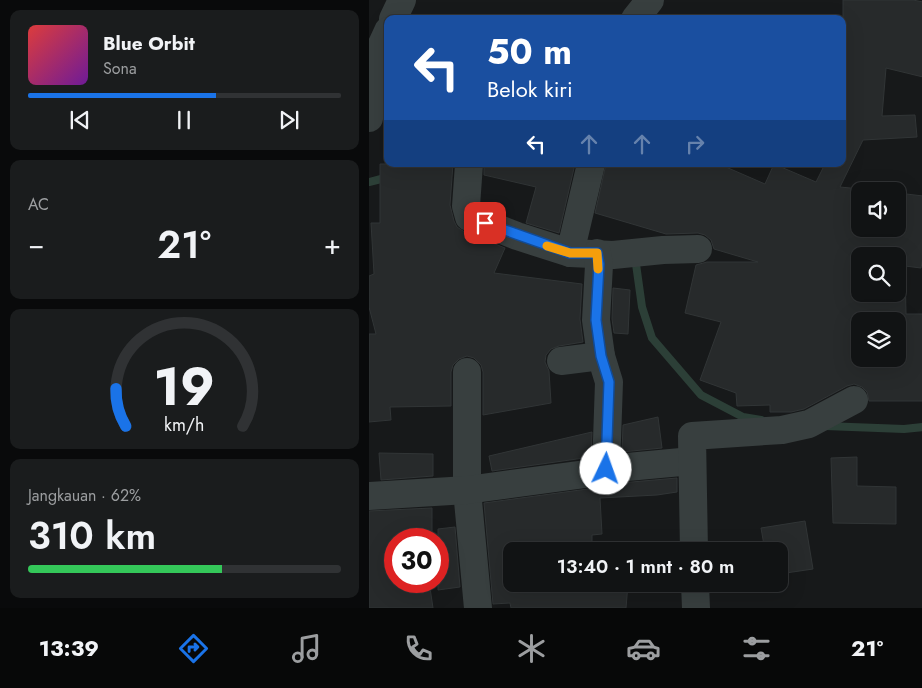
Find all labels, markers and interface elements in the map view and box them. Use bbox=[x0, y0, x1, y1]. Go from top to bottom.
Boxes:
text: 50 m bbox=[487, 27, 572, 77]
text: Blue Orbit bbox=[103, 30, 195, 57]
icon: left bbox=[404, 35, 469, 100]
text: Sona bbox=[103, 57, 137, 80]
text: Belok kiri bbox=[487, 73, 573, 105]
icon: previous bbox=[66, 106, 94, 134]
icon: pause bbox=[170, 106, 198, 134]
icon: next bbox=[275, 106, 303, 134]
icon: left bbox=[522, 130, 550, 158]
icon: ahead bbox=[575, 130, 603, 158]
icon: ahead bbox=[628, 130, 656, 158]
icon: right bbox=[681, 130, 709, 158]
map controls bbox=[851, 182, 906, 367]
button: sound bbox=[851, 182, 906, 237]
text: AC bbox=[28, 193, 49, 216]
pin bbox=[464, 202, 506, 244]
icon: arrive bbox=[471, 209, 499, 237]
text: 21° bbox=[157, 217, 211, 272]
text: − bbox=[28, 224, 45, 265]
text: + bbox=[324, 224, 341, 265]
button: search bbox=[851, 247, 906, 302]
button: layers bbox=[851, 312, 906, 367]
text: 19 bbox=[154, 349, 215, 425]
text: km/h bbox=[164, 412, 205, 438]
position arrow bbox=[579, 442, 631, 494]
text: Jangkauan · 62% bbox=[28, 484, 141, 507]
text: 310 km bbox=[28, 508, 156, 563]
speed limit sign: 30 bbox=[384, 528, 449, 593]
text: 13:40 · 1 mnt · 80 m bbox=[557, 553, 734, 580]
icon: directions bbox=[176, 631, 211, 666]
icon: music bbox=[289, 631, 324, 666]
icon: phone bbox=[401, 631, 436, 666]
icon: climate bbox=[514, 631, 549, 666]
icon: car bbox=[626, 631, 661, 666]
icon: filters bbox=[739, 631, 774, 666]
text: 13:39 bbox=[39, 632, 99, 664]
text: 21° bbox=[851, 632, 883, 664]

